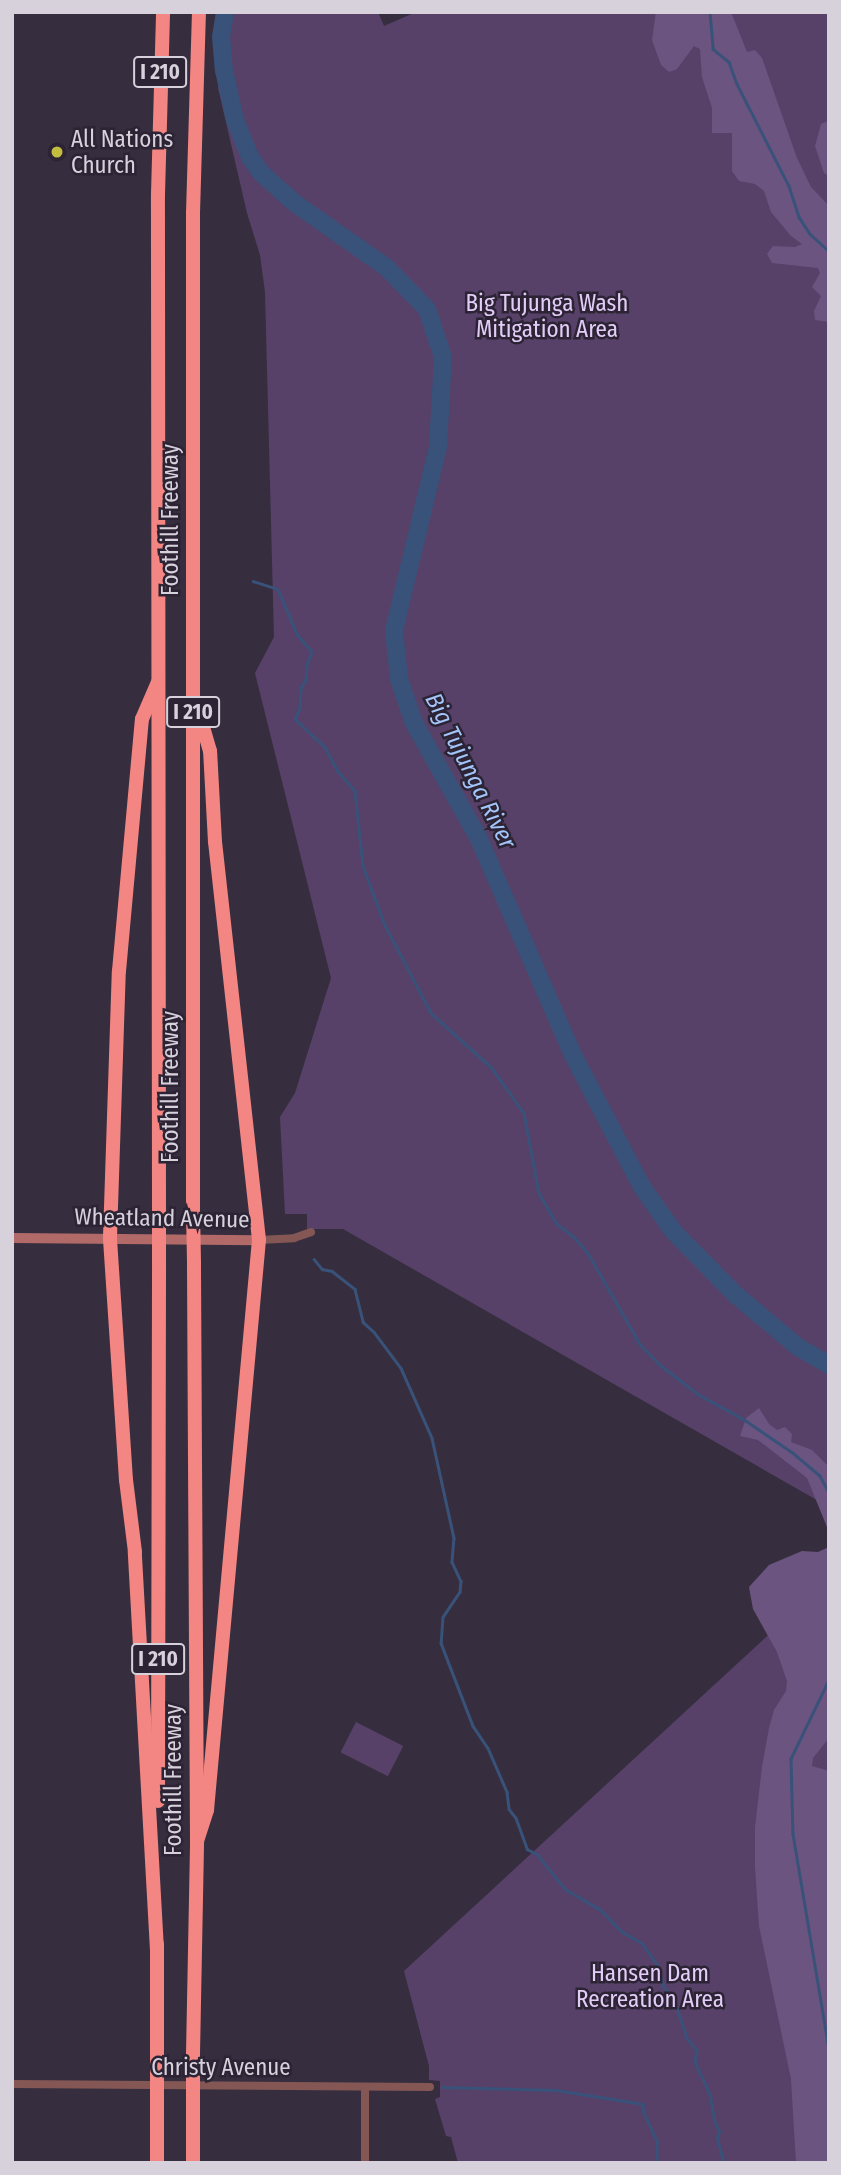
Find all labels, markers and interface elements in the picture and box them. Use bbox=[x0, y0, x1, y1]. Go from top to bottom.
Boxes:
road number: I 210 bbox=[132, 55, 188, 90]
place label: All Nations Church bbox=[71, 125, 173, 179]
marker: All Nations Church bbox=[49, 144, 65, 160]
park label: Big Tujunga Wash Mitigation Area bbox=[466, 289, 628, 343]
street label: Foothill Freeway bbox=[156, 444, 184, 596]
water label: Big Tujunga River bbox=[418, 688, 522, 854]
road number: I 210 bbox=[165, 694, 221, 730]
street label: Foothill Freeway bbox=[156, 1011, 184, 1163]
street label: Wheatland Avenue bbox=[74, 1203, 250, 1233]
road number: I 210 bbox=[130, 1642, 186, 1676]
street label: Foothill Freeway bbox=[159, 1704, 187, 1856]
park label: Hansen Dam Recreation Area bbox=[576, 1959, 724, 2013]
street label: Christy Avenue bbox=[151, 2053, 291, 2081]

